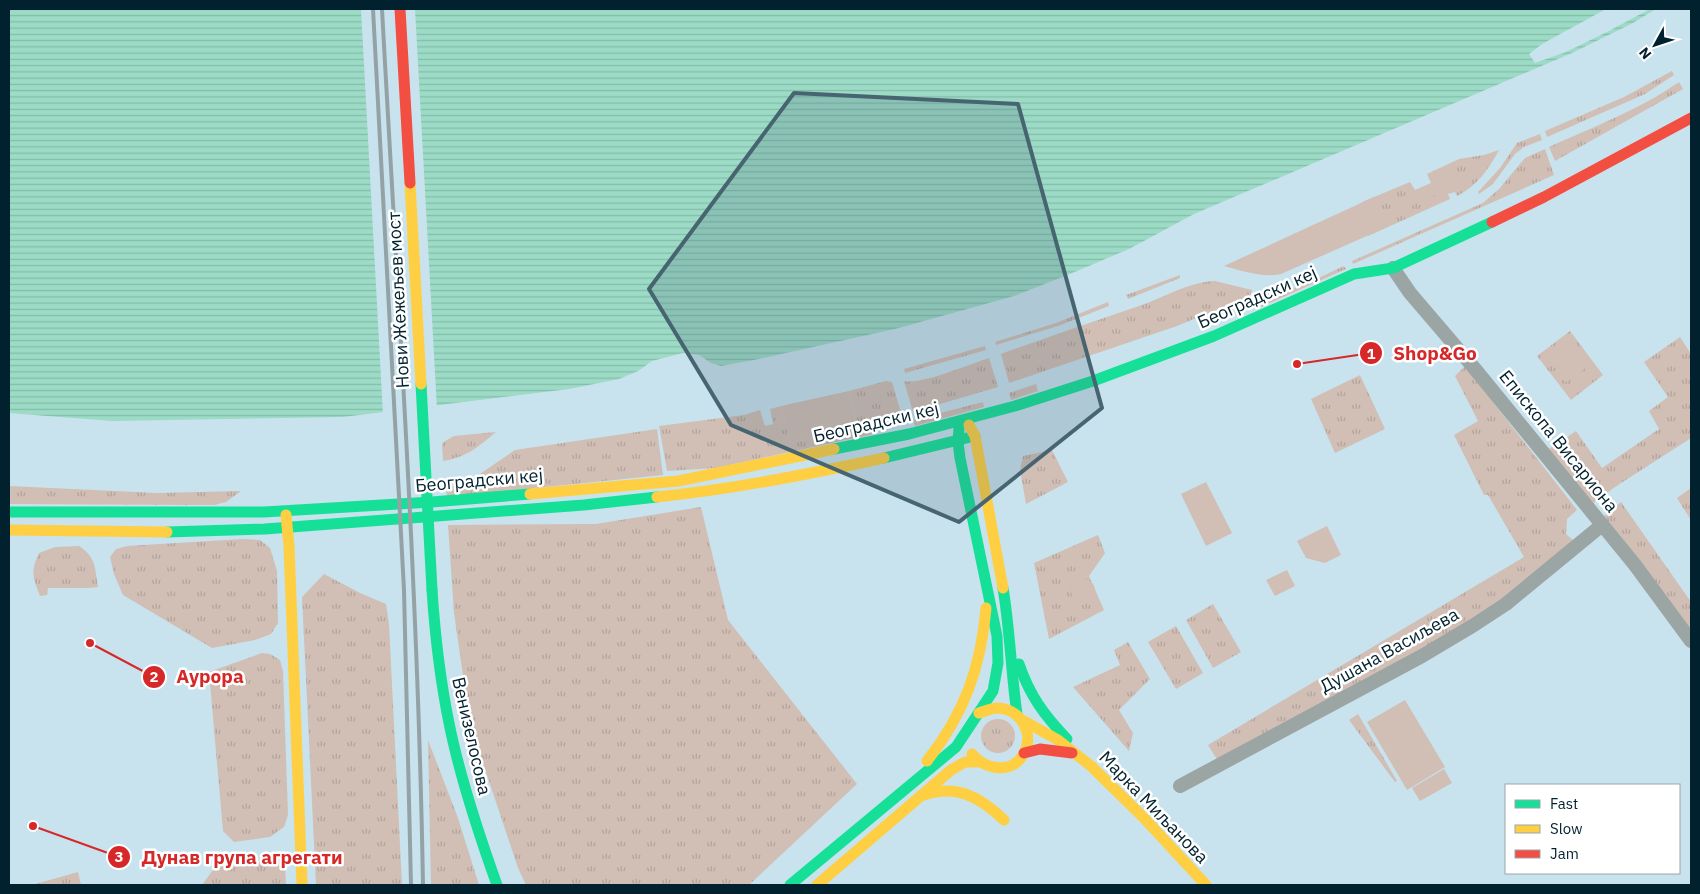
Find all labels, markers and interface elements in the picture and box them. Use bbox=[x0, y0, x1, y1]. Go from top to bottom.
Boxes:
north arrow bbox=[1630, 20, 1680, 70]
text: N bbox=[1635, 44, 1655, 63]
street label: Нови Жежељев мост bbox=[382, 211, 414, 389]
street label: Београдски кеј bbox=[1194, 260, 1320, 334]
callout: Shop&Go bbox=[1358, 336, 1487, 370]
text: Shop&Go bbox=[1393, 341, 1477, 365]
text: 1 bbox=[1366, 344, 1376, 363]
street label: Епископа Висариона bbox=[1494, 365, 1624, 517]
street label: Београдски кеј bbox=[811, 396, 941, 448]
street label: Београдски кеј bbox=[414, 463, 544, 497]
street label: Душана Васиљева bbox=[1316, 602, 1463, 698]
callout: Аурора bbox=[141, 660, 254, 694]
text: Аурора bbox=[176, 664, 244, 688]
text: 2 bbox=[149, 667, 159, 686]
street label: Венизелосова bbox=[447, 675, 497, 798]
street label: Марка Миљанова bbox=[1094, 746, 1214, 868]
legend bbox=[1505, 784, 1680, 874]
text: Fast bbox=[1550, 794, 1578, 813]
text: Slow bbox=[1550, 819, 1583, 838]
callout: Дунав група агрегати bbox=[106, 840, 352, 874]
text: Jam bbox=[1550, 844, 1579, 863]
text: Дунав група агрегати bbox=[141, 845, 343, 869]
text: 3 bbox=[114, 847, 124, 866]

